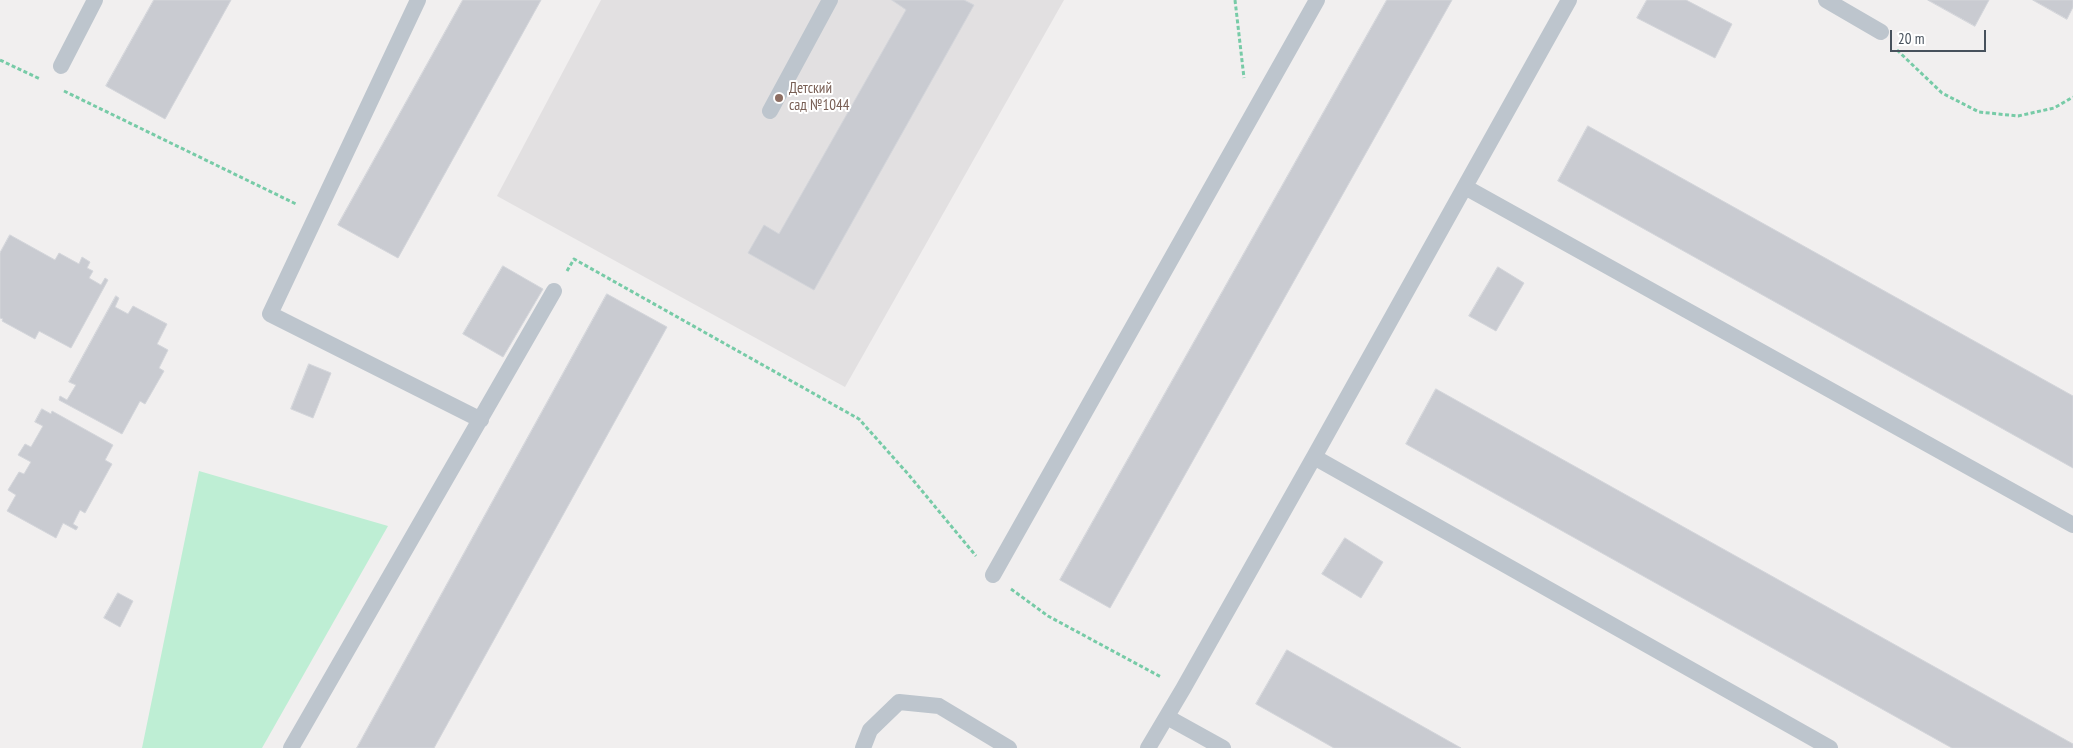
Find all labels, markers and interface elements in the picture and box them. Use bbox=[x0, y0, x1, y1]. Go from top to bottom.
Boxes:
scale bar bbox=[1893, 20, 1989, 52]
text: 20 m bbox=[1898, 29, 1924, 48]
place label: Детский сад №1044 bbox=[789, 80, 849, 115]
marker: Детский сад №1044 bbox=[773, 92, 785, 104]

